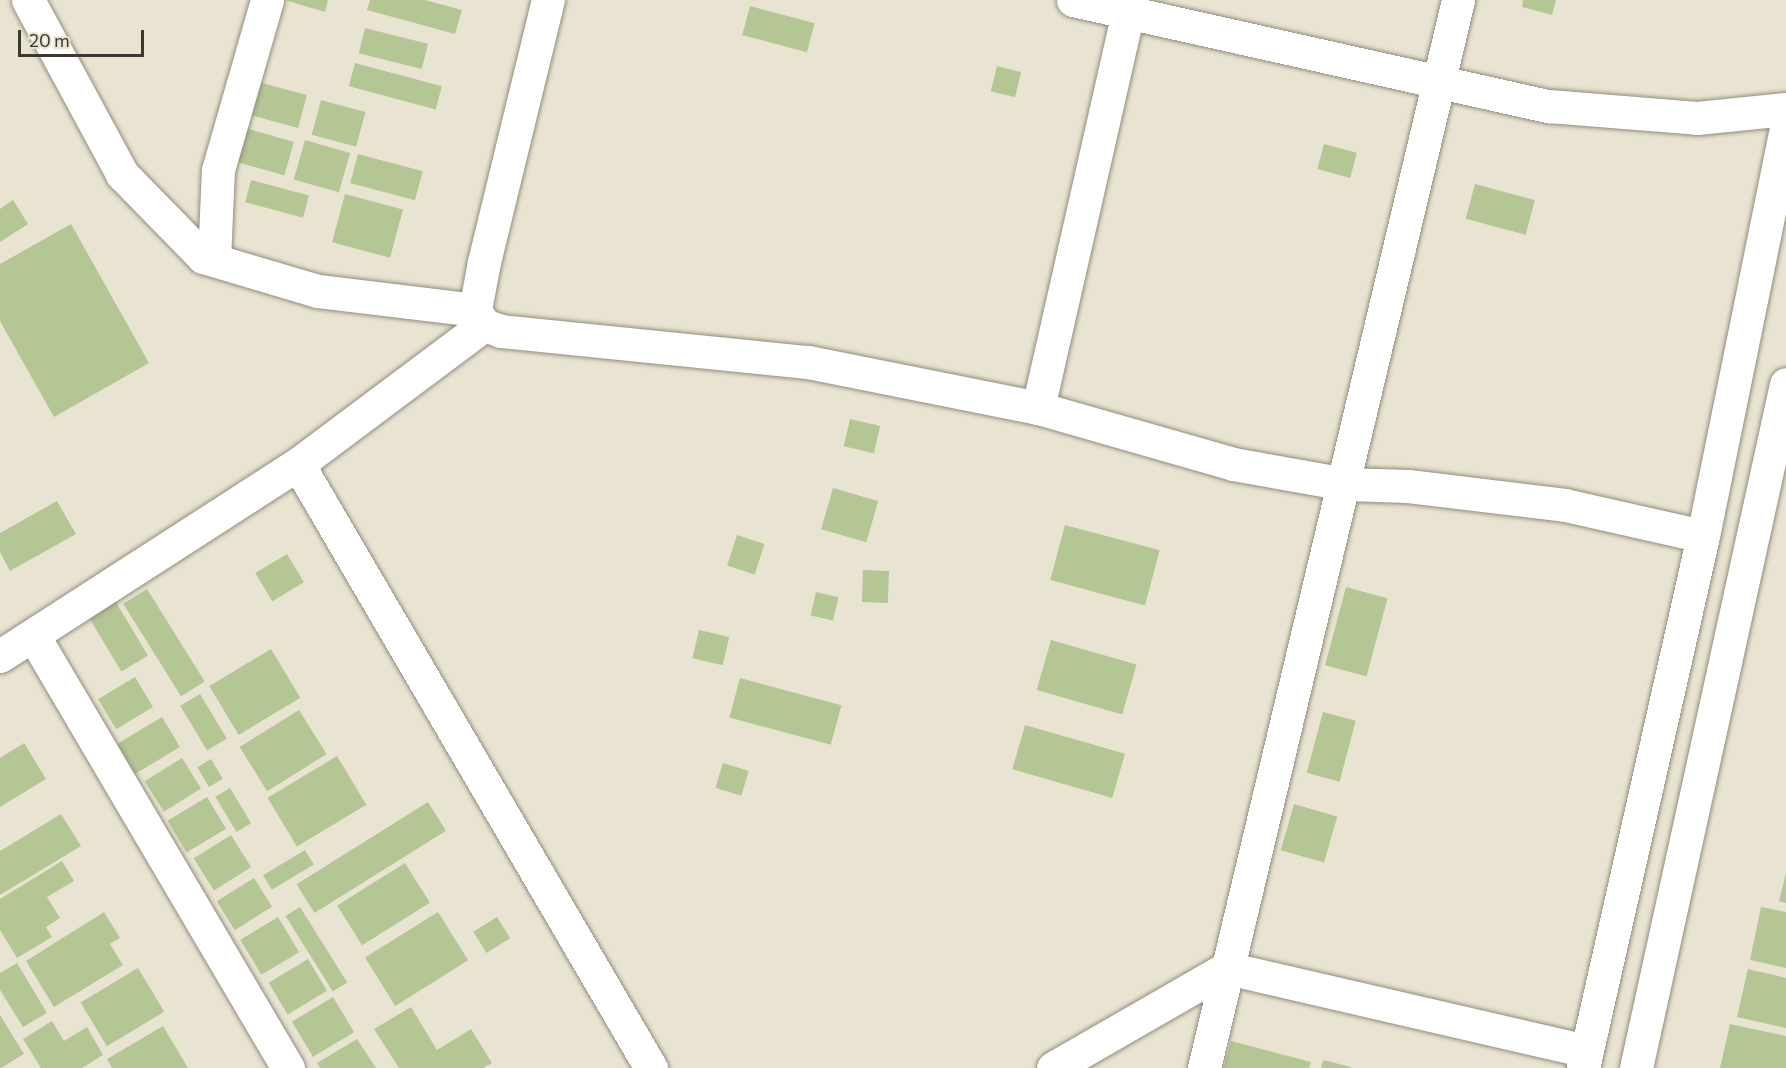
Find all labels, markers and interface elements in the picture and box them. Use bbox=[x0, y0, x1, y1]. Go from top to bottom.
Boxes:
scale bar bbox=[21, 18, 147, 56]
text: 20 m bbox=[29, 29, 70, 51]

